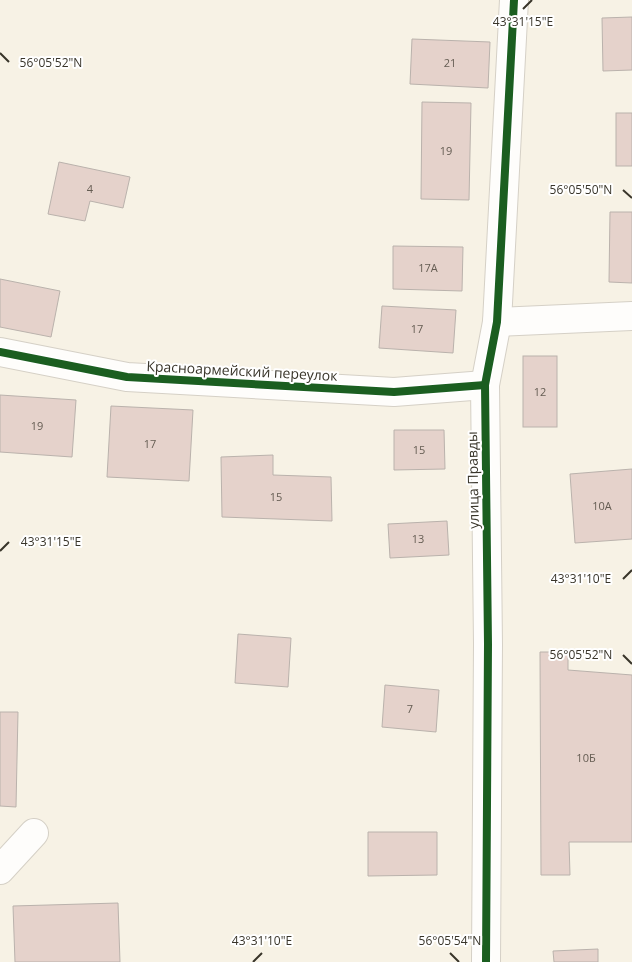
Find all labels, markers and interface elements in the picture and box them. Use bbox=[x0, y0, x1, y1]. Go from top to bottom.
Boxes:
text: 43°31'15"E bbox=[493, 13, 553, 30]
text: 56°05'52"N bbox=[20, 54, 82, 71]
house number: 21 bbox=[444, 55, 456, 70]
house number: 19 bbox=[440, 143, 452, 158]
house number: 4 bbox=[87, 181, 94, 196]
text: 56°05'50"N bbox=[550, 181, 612, 198]
house number: 17А bbox=[418, 260, 438, 275]
house number: 17 bbox=[411, 321, 423, 336]
street label: Красноармейский переулок bbox=[146, 356, 339, 385]
house number: 12 bbox=[534, 384, 546, 399]
house number: 19 bbox=[31, 418, 43, 433]
street label: улица Правды bbox=[462, 431, 483, 529]
house number: 17 bbox=[144, 436, 156, 451]
house number: 15 bbox=[413, 442, 425, 457]
house number: 15 bbox=[270, 489, 282, 504]
house number: 10А bbox=[592, 498, 612, 513]
house number: 13 bbox=[412, 531, 424, 546]
text: 43°31'15"E bbox=[21, 533, 81, 550]
text: 43°31'10"E bbox=[551, 570, 611, 587]
text: 56°05'52"N bbox=[550, 646, 612, 663]
house number: 7 bbox=[407, 701, 413, 716]
house number: 10Б bbox=[576, 750, 596, 765]
text: 43°31'10"E bbox=[232, 932, 292, 949]
text: 56°05'54"N bbox=[419, 932, 481, 949]

